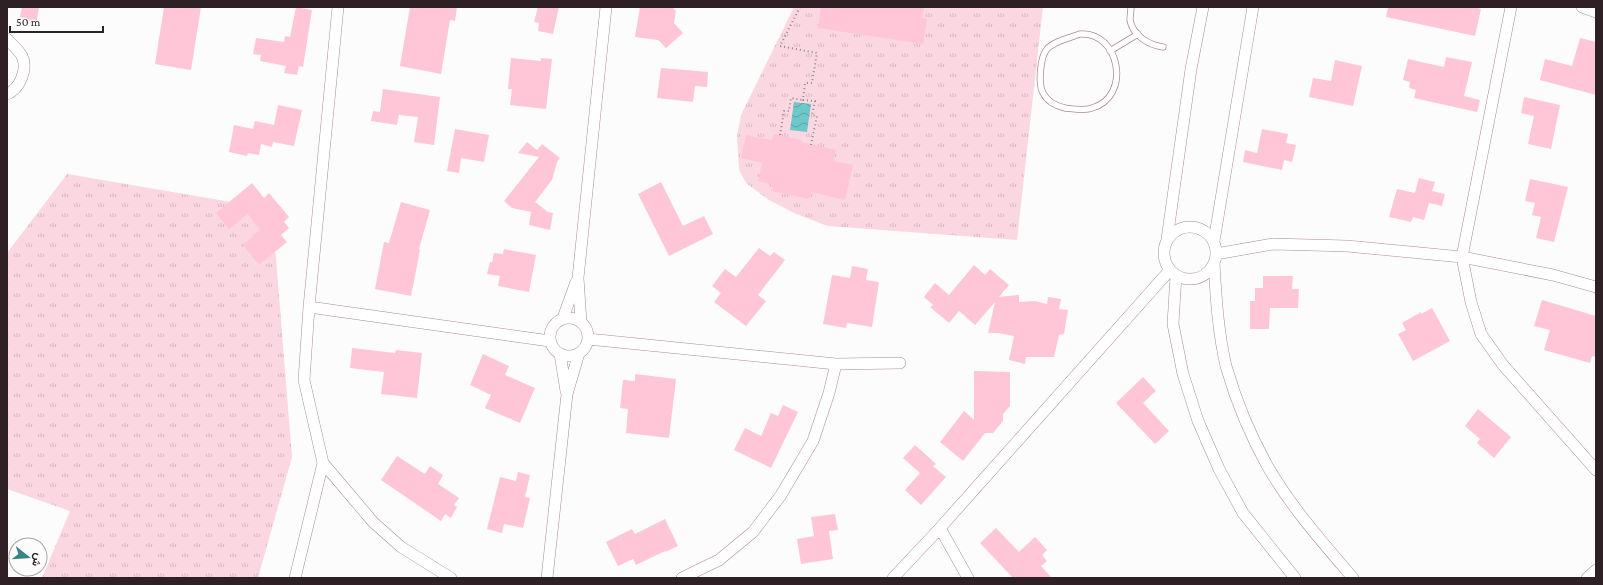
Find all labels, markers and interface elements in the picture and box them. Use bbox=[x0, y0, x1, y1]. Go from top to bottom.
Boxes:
scale bar bbox=[10, 8, 103, 34]
text: 50 m bbox=[16, 15, 41, 29]
north arrow bbox=[8, 537, 48, 577]
text: ش bbox=[29, 552, 45, 568]

